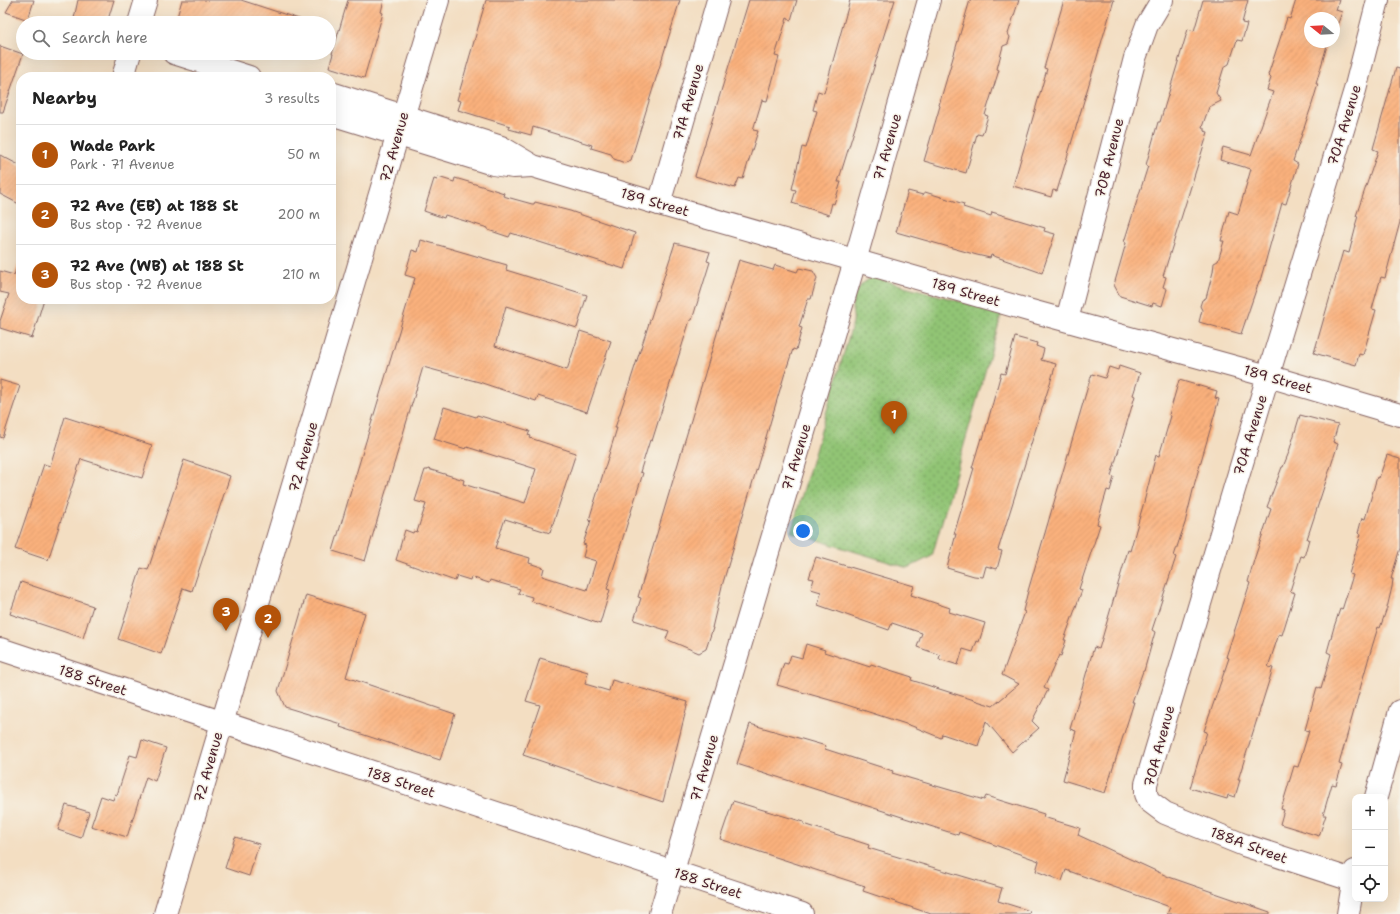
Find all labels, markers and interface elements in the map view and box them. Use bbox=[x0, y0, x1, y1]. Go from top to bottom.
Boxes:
north arrow bbox=[1304, 12, 1340, 48]
search box bbox=[16, 16, 336, 60]
icon: search bbox=[30, 27, 52, 49]
text: Search here bbox=[62, 28, 148, 48]
street label: 71A Avenue bbox=[668, 62, 708, 142]
street label: 70A Avenue bbox=[1323, 82, 1365, 168]
text: Nearby bbox=[32, 87, 97, 109]
text: 3 results bbox=[264, 90, 320, 107]
street label: 72 Avenue bbox=[375, 110, 413, 184]
street label: 71 Avenue bbox=[869, 111, 905, 183]
street label: 70B Avenue bbox=[1090, 116, 1128, 200]
text: Wade Park bbox=[70, 136, 155, 156]
text: 1 bbox=[42, 146, 48, 163]
text: 50 m bbox=[287, 146, 320, 163]
text: Park · 71 Avenue bbox=[70, 156, 175, 173]
street label: 189 Street bbox=[619, 184, 691, 220]
text: 72 Ave (EB) at 188 St bbox=[70, 196, 238, 216]
text: 2 bbox=[40, 206, 50, 223]
text: 200 m bbox=[278, 206, 320, 223]
text: Bus stop · 72 Avenue bbox=[70, 216, 202, 233]
text: 72 Ave (WB) at 188 St bbox=[70, 256, 244, 276]
text: 3 bbox=[40, 266, 50, 283]
text: 210 m bbox=[282, 266, 320, 283]
street label: 189 Street bbox=[930, 274, 1002, 310]
text: Bus stop · 72 Avenue bbox=[70, 276, 202, 293]
street label: 189 Street bbox=[1242, 361, 1314, 397]
street label: 70A Avenue bbox=[1229, 392, 1271, 478]
pin: 1 bbox=[881, 401, 907, 434]
street label: 72 Avenue bbox=[284, 420, 322, 494]
street label: 71 Avenue bbox=[777, 421, 815, 493]
your location bbox=[793, 521, 813, 541]
pin: 3 bbox=[213, 598, 239, 631]
pin: 2 bbox=[255, 605, 281, 638]
street label: 188 Street bbox=[57, 660, 129, 700]
street label: 70A Avenue bbox=[1139, 703, 1179, 789]
street label: 72 Avenue bbox=[189, 730, 227, 804]
street label: 71 Avenue bbox=[686, 732, 722, 804]
street label: 188 Street bbox=[365, 762, 437, 802]
map controls bbox=[1352, 794, 1388, 902]
button: + bbox=[1352, 794, 1388, 830]
street label: 188A Street bbox=[1208, 823, 1290, 867]
button: − bbox=[1352, 830, 1388, 866]
street label: 188 Street bbox=[672, 863, 744, 903]
button: locate bbox=[1352, 866, 1388, 902]

